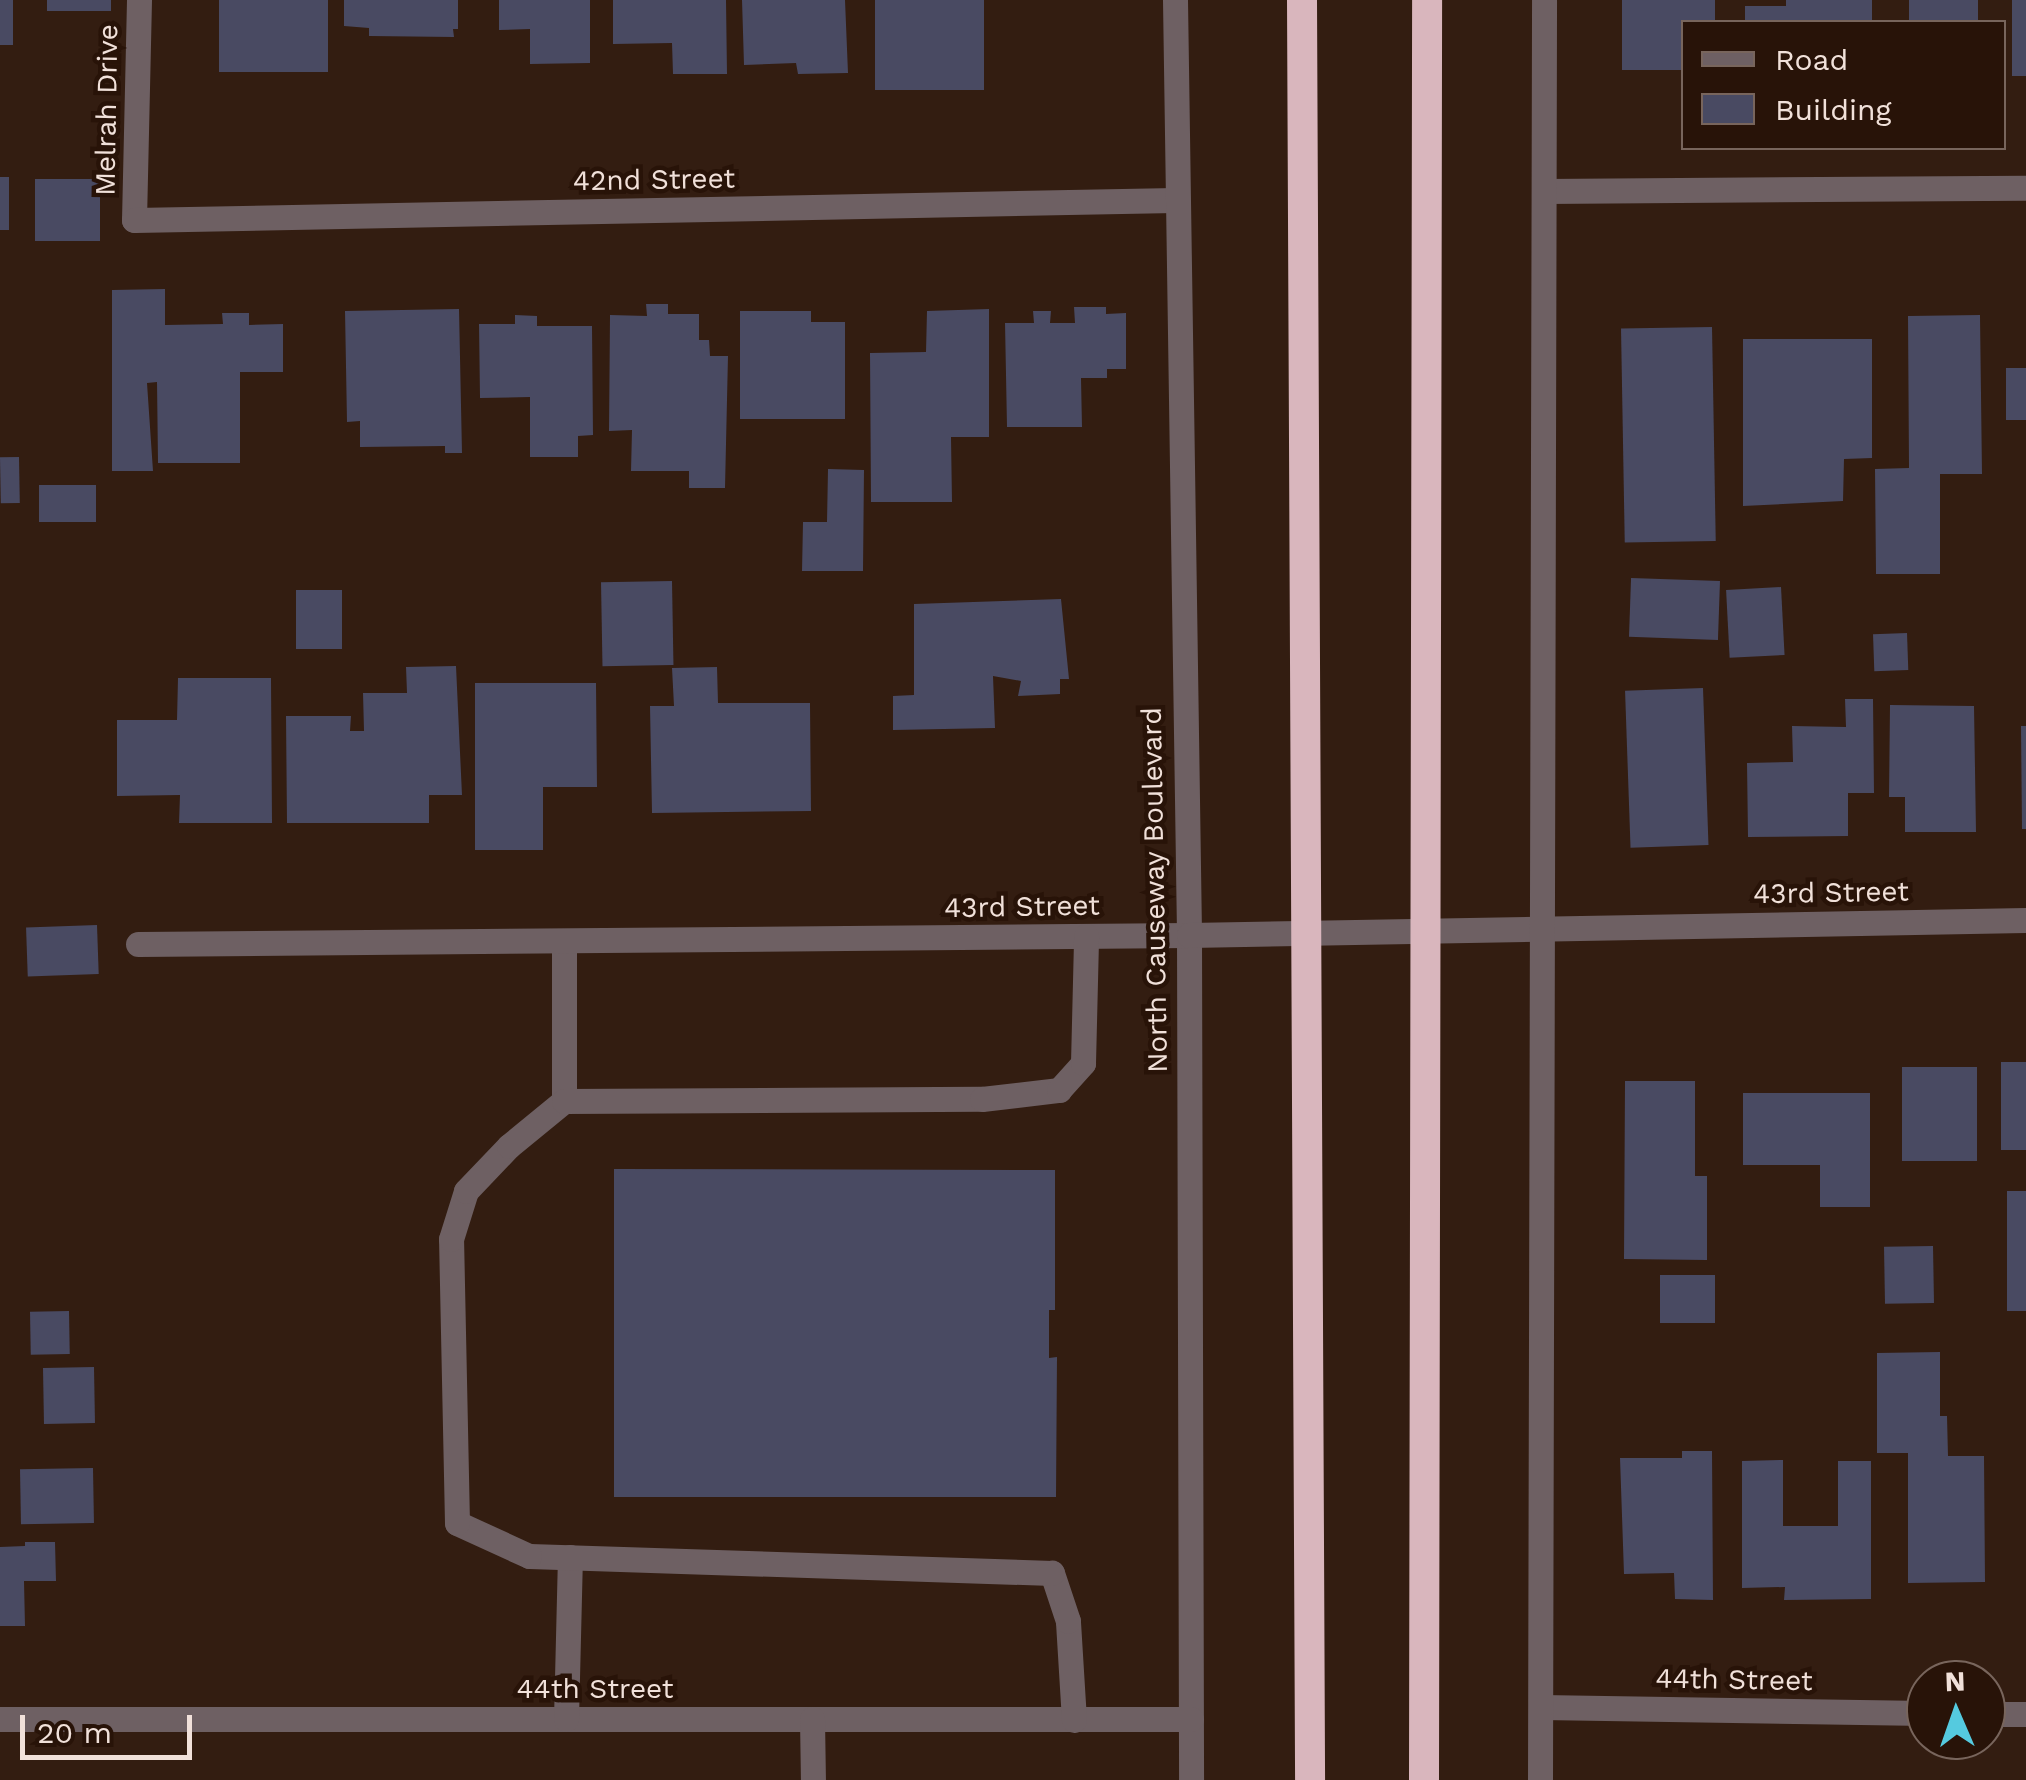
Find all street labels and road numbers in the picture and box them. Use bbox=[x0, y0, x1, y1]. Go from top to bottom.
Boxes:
street label: Melrah Drive bbox=[89, 24, 125, 196]
street label: 42nd Street bbox=[573, 162, 735, 198]
street label: North Causeway Boulevard bbox=[1135, 706, 1175, 1074]
street label: 43rd Street bbox=[1753, 875, 1909, 911]
street label: 43rd Street bbox=[944, 889, 1100, 925]
street label: 44th Street bbox=[1655, 1662, 1813, 1698]
street label: 44th Street bbox=[516, 1672, 674, 1706]

